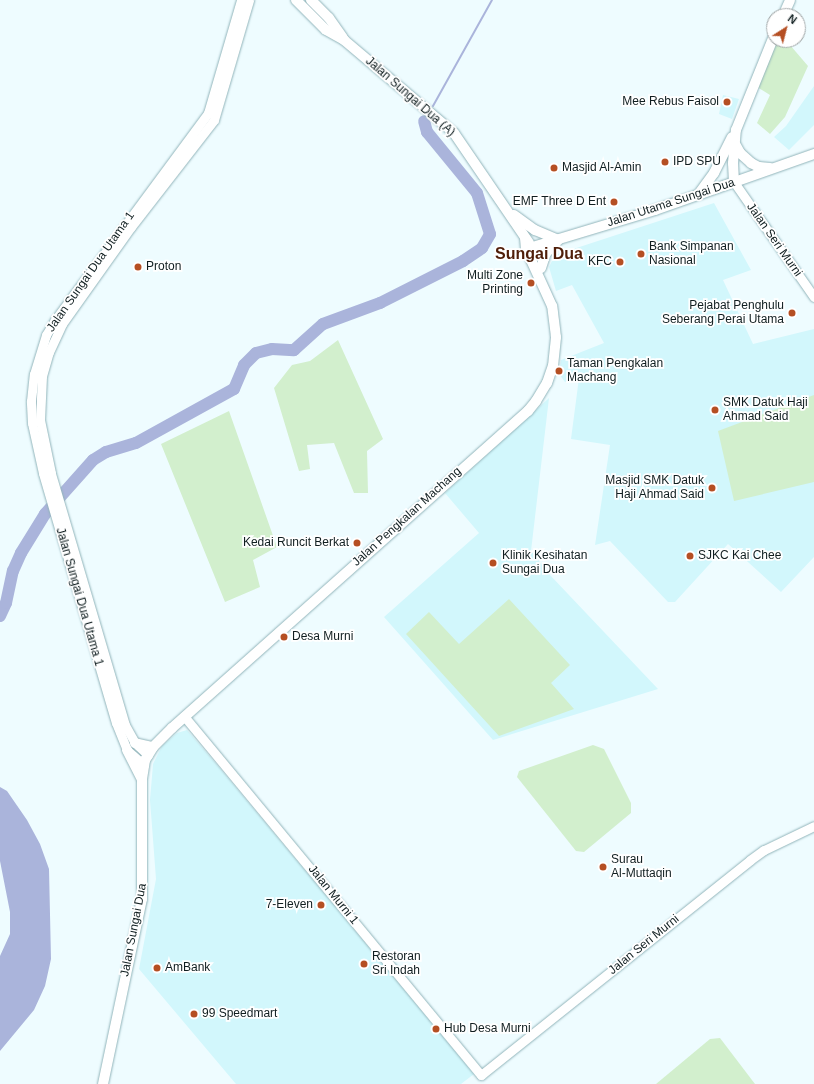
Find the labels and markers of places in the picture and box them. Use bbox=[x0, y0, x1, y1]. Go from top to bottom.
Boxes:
place label: Mee Rebus Faisol bbox=[622, 95, 719, 109]
marker: Mee Rebus Faisol bbox=[722, 97, 732, 107]
place label: IPD SPU bbox=[673, 155, 721, 169]
marker: IPD SPU bbox=[660, 157, 670, 167]
place label: Masjid Al-Amin bbox=[562, 161, 642, 175]
marker: Masjid Al-Amin bbox=[549, 163, 559, 173]
place label: EMF Three D Ent bbox=[513, 195, 606, 209]
marker: EMF Three D Ent bbox=[609, 197, 619, 207]
place label: Bank Simpanan Nasional bbox=[649, 240, 734, 268]
marker: Bank Simpanan Nasional bbox=[636, 249, 646, 259]
place label: KFC bbox=[588, 255, 612, 269]
marker: KFC bbox=[615, 257, 625, 267]
place label: Proton bbox=[146, 260, 181, 274]
marker: Proton bbox=[133, 262, 143, 272]
place label: Multi Zone Printing bbox=[467, 269, 523, 297]
marker: Multi Zone Printing bbox=[526, 278, 536, 288]
place label: Pejabat Penghulu Seberang Perai Utama bbox=[662, 299, 784, 327]
marker: Pejabat Penghulu Seberang Perai Utama bbox=[787, 308, 797, 318]
place label: Taman Pengkalan Machang bbox=[567, 357, 663, 385]
marker: Taman Pengkalan Machang bbox=[554, 366, 564, 376]
place label: SMK Datuk Haji Ahmad Said bbox=[723, 396, 808, 424]
marker: SMK Datuk Haji Ahmad Said bbox=[710, 405, 720, 415]
place label: Masjid SMK Datuk Haji Ahmad Said bbox=[605, 474, 704, 502]
marker: Masjid SMK Datuk Haji Ahmad Said bbox=[707, 483, 717, 493]
place label: Kedai Runcit Berkat bbox=[243, 536, 349, 550]
marker: Kedai Runcit Berkat bbox=[352, 538, 362, 548]
place label: Klinik Kesihatan Sungai Dua bbox=[502, 549, 587, 577]
place label: SJKC Kai Chee bbox=[698, 549, 781, 563]
marker: SJKC Kai Chee bbox=[685, 551, 695, 561]
marker: Klinik Kesihatan Sungai Dua bbox=[487, 557, 499, 569]
place label: Desa Murni bbox=[292, 630, 353, 644]
marker: Desa Murni bbox=[279, 632, 289, 642]
place label: Surau Al-Muttaqin bbox=[611, 853, 672, 881]
marker: Surau Al-Muttaqin bbox=[598, 862, 608, 872]
place label: 7-Eleven bbox=[266, 898, 313, 912]
marker: 7-Eleven bbox=[316, 900, 326, 910]
place label: Restoran Sri Indah bbox=[372, 950, 421, 978]
marker: Restoran Sri Indah bbox=[359, 959, 369, 969]
place label: AmBank bbox=[165, 961, 210, 975]
marker: AmBank bbox=[152, 963, 162, 973]
place label: 99 Speedmart bbox=[202, 1007, 277, 1021]
marker: 99 Speedmart bbox=[189, 1009, 199, 1019]
place label: Hub Desa Murni bbox=[444, 1022, 531, 1036]
marker: Hub Desa Murni bbox=[431, 1024, 441, 1034]

